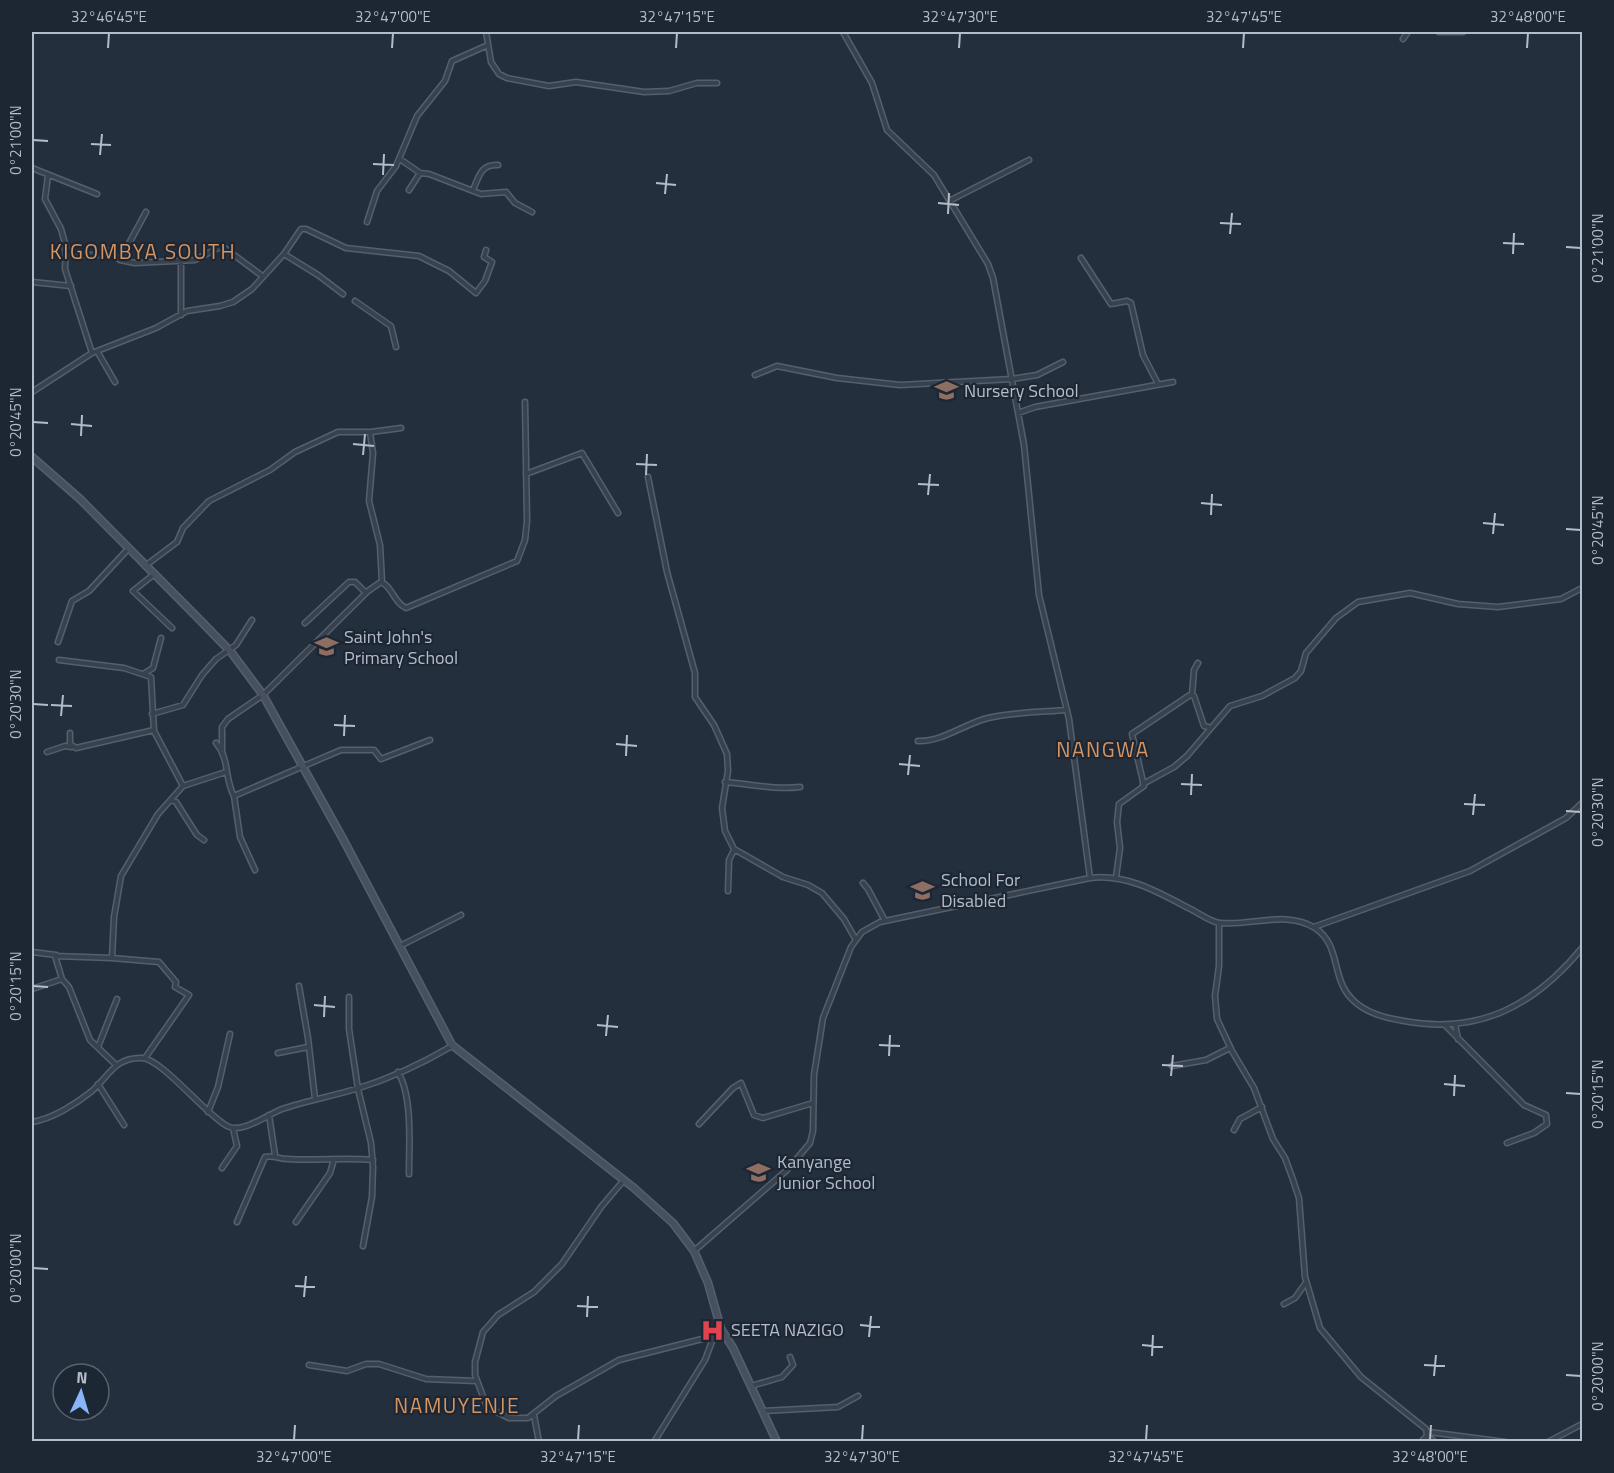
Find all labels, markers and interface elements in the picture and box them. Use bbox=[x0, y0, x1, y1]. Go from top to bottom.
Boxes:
text: 32°46'45"E bbox=[71, 5, 147, 28]
text: 32°47'00"E bbox=[355, 5, 431, 28]
text: 32°47'15"E bbox=[639, 5, 715, 28]
text: 32°47'30"E bbox=[922, 5, 998, 28]
text: 32°47'45"E bbox=[1206, 5, 1282, 28]
text: 32°48'00"E bbox=[1490, 5, 1566, 28]
text: 0°21'00"N bbox=[4, 105, 27, 175]
text: 0°21'00"N bbox=[1586, 213, 1609, 283]
district label: KIGOMBYA SOUTH bbox=[50, 235, 236, 267]
place label: Nursery School bbox=[964, 377, 1079, 404]
school or university icon: Nursery School bbox=[933, 378, 959, 404]
text: 0°20'45"N bbox=[4, 387, 27, 457]
text: 0°20'45"N bbox=[1586, 495, 1609, 565]
place label: Saint John's Primary School bbox=[344, 623, 458, 671]
school or university icon: Saint John's Primary School bbox=[313, 634, 339, 660]
text: 0°20'30"N bbox=[4, 669, 27, 739]
district label: NANGWA bbox=[1056, 733, 1150, 765]
text: 0°20'30"N bbox=[1586, 777, 1609, 847]
place label: School For Disabled bbox=[941, 866, 1020, 914]
school or university icon: School For Disabled bbox=[910, 877, 936, 903]
text: 0°20'15"N bbox=[4, 951, 27, 1021]
text: 0°20'15"N bbox=[1586, 1059, 1609, 1129]
place label: Kanyange Junior School bbox=[777, 1148, 876, 1196]
school or university icon: Kanyange Junior School bbox=[746, 1159, 772, 1185]
text: 0°20'00"N bbox=[4, 1233, 27, 1303]
place label: SEETA NAZIGO bbox=[731, 1316, 844, 1343]
hospital icon: SEETA NAZIGO bbox=[700, 1317, 726, 1343]
text: 0°20'00"N bbox=[1586, 1341, 1609, 1411]
north arrow bbox=[51, 1362, 111, 1422]
text: N bbox=[76, 1365, 88, 1389]
district label: NAMUYENJE bbox=[394, 1389, 520, 1421]
text: 32°47'00"E bbox=[256, 1445, 332, 1468]
text: 32°47'15"E bbox=[540, 1445, 616, 1468]
text: 32°47'30"E bbox=[824, 1445, 900, 1468]
text: 32°47'45"E bbox=[1108, 1445, 1184, 1468]
text: 32°48'00"E bbox=[1392, 1445, 1468, 1468]

